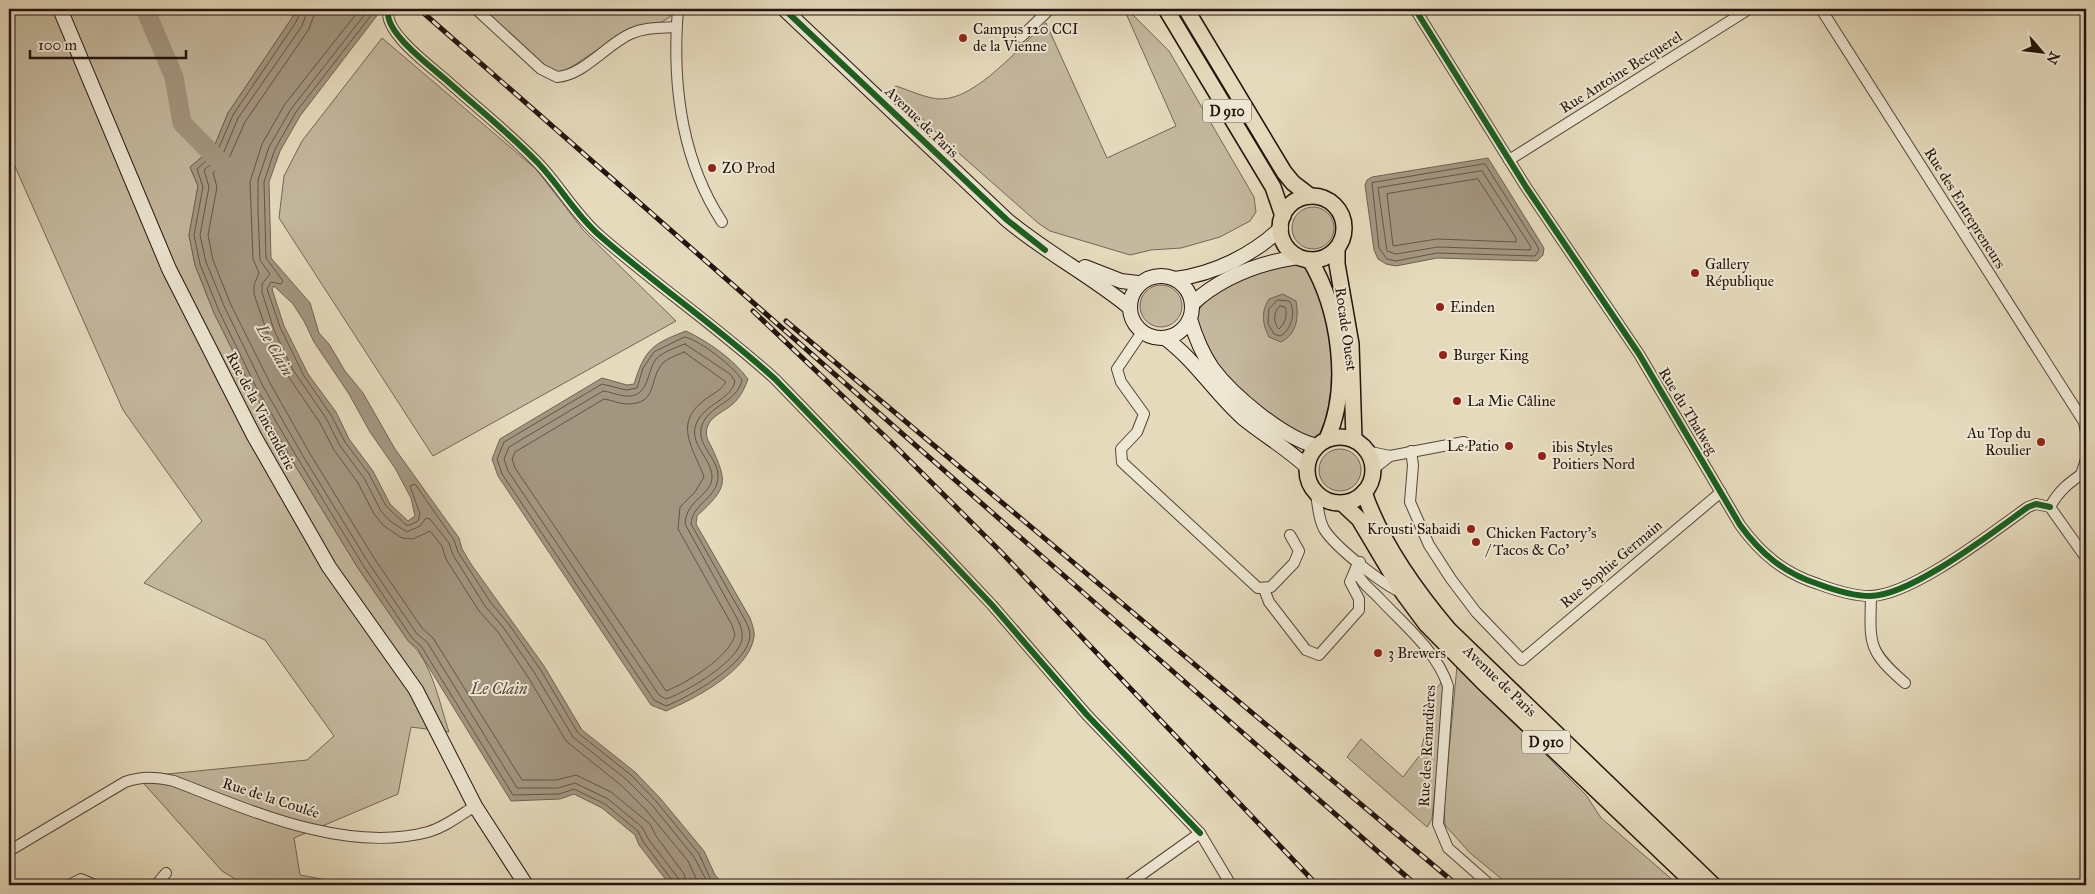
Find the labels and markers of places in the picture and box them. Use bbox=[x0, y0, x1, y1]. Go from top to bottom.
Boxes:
place label: Campus 120 CCI de la Vienne bbox=[973, 20, 1079, 55]
marker: Campus 120 CCI de la Vienne bbox=[957, 32, 969, 44]
place label: ZO Prod bbox=[722, 159, 776, 177]
marker: ZO Prod bbox=[706, 162, 718, 174]
place label: Gallery République bbox=[1705, 255, 1774, 291]
marker: Gallery République bbox=[1689, 267, 1701, 279]
place label: Einden bbox=[1450, 298, 1495, 316]
marker: Einden bbox=[1434, 301, 1446, 313]
place label: Burger King bbox=[1453, 346, 1530, 364]
marker: Burger King bbox=[1437, 349, 1449, 361]
place label: La Mie Câline bbox=[1467, 392, 1556, 410]
marker: La Mie Câline bbox=[1451, 395, 1463, 407]
place label: Au Top du Roulier bbox=[1966, 424, 2031, 459]
marker: Au Top du Roulier bbox=[2035, 436, 2047, 448]
place label: Le Patio bbox=[1447, 437, 1499, 455]
place label: ibis Styles Poitiers Nord bbox=[1552, 438, 1636, 473]
marker: Le Patio bbox=[1503, 440, 1515, 452]
marker: ibis Styles Poitiers Nord bbox=[1536, 450, 1548, 462]
place label: Krousti Sabaidi bbox=[1367, 520, 1461, 538]
marker: Krousti Sabaidi bbox=[1465, 523, 1477, 535]
place label: Chicken Factory's / Tacos & Co' bbox=[1485, 524, 1597, 559]
marker: Chicken Factory's / Tacos & Co' bbox=[1470, 536, 1482, 548]
place label: 3 Brewers bbox=[1388, 644, 1446, 662]
marker: 3 Brewers bbox=[1372, 647, 1384, 659]

